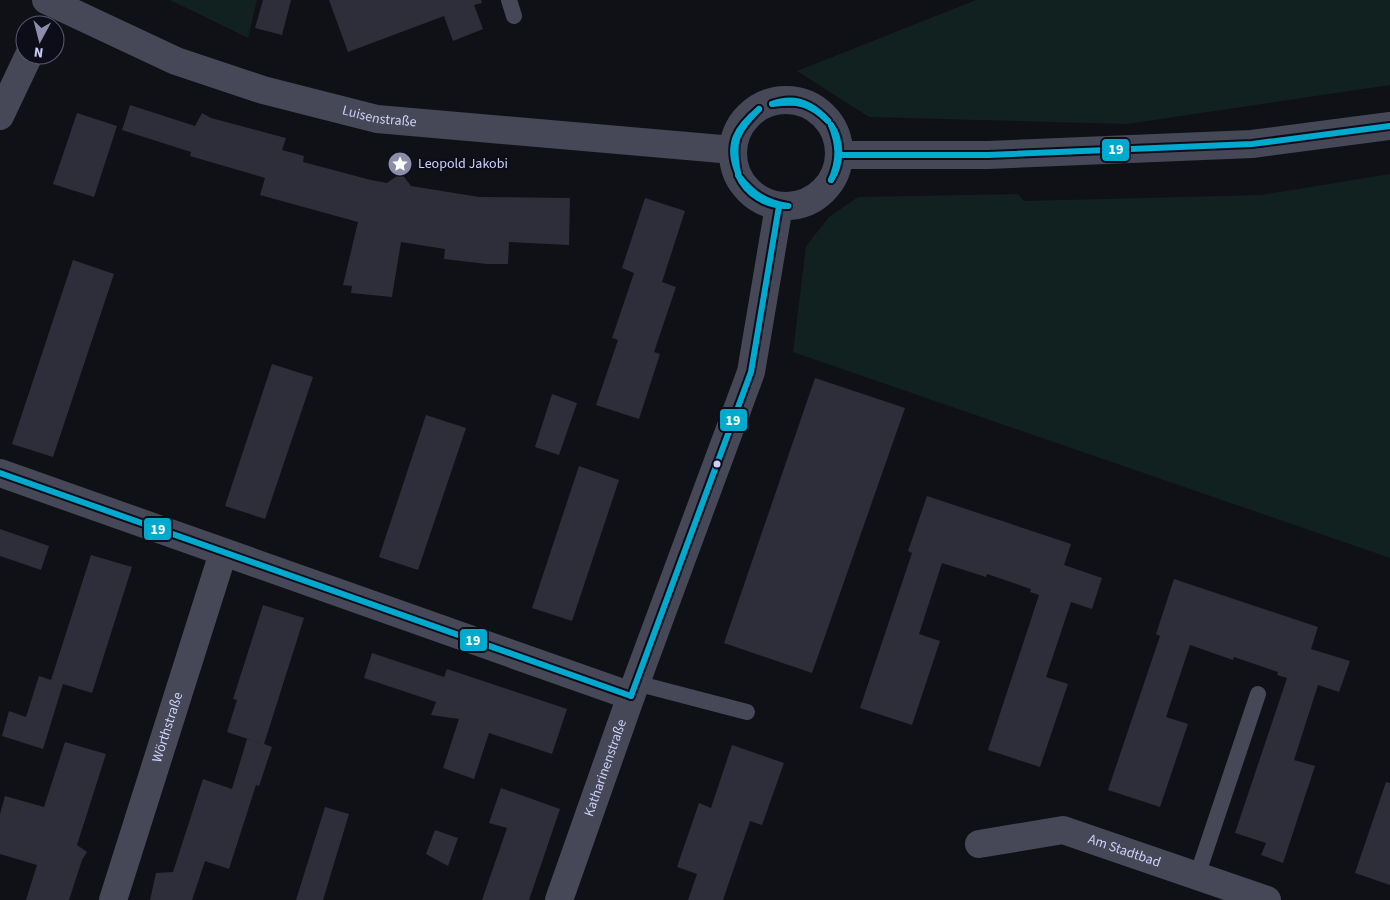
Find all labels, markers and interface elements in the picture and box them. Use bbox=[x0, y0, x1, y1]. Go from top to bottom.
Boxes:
north arrow bbox=[15, 15, 65, 65]
text: N bbox=[33, 41, 44, 62]
street label: Luisenstraße bbox=[340, 101, 417, 132]
line badge: 19 bbox=[1101, 138, 1130, 162]
text: 19 bbox=[1109, 140, 1123, 160]
place icon: Leopold Jakobi bbox=[387, 151, 413, 177]
place label: Leopold Jakobi bbox=[418, 154, 508, 174]
line badge: 19 bbox=[719, 408, 748, 432]
text: 19 bbox=[726, 411, 740, 431]
unlabelled marker bbox=[712, 459, 722, 469]
line badge: 19 bbox=[143, 517, 172, 541]
text: 19 bbox=[151, 520, 165, 540]
line badge: 19 bbox=[459, 628, 488, 652]
text: 19 bbox=[466, 631, 480, 651]
street label: Wörthstraße bbox=[147, 690, 188, 765]
street label: Katharinenstraße bbox=[579, 717, 632, 819]
street label: Am Stadtbad bbox=[1085, 829, 1163, 873]

